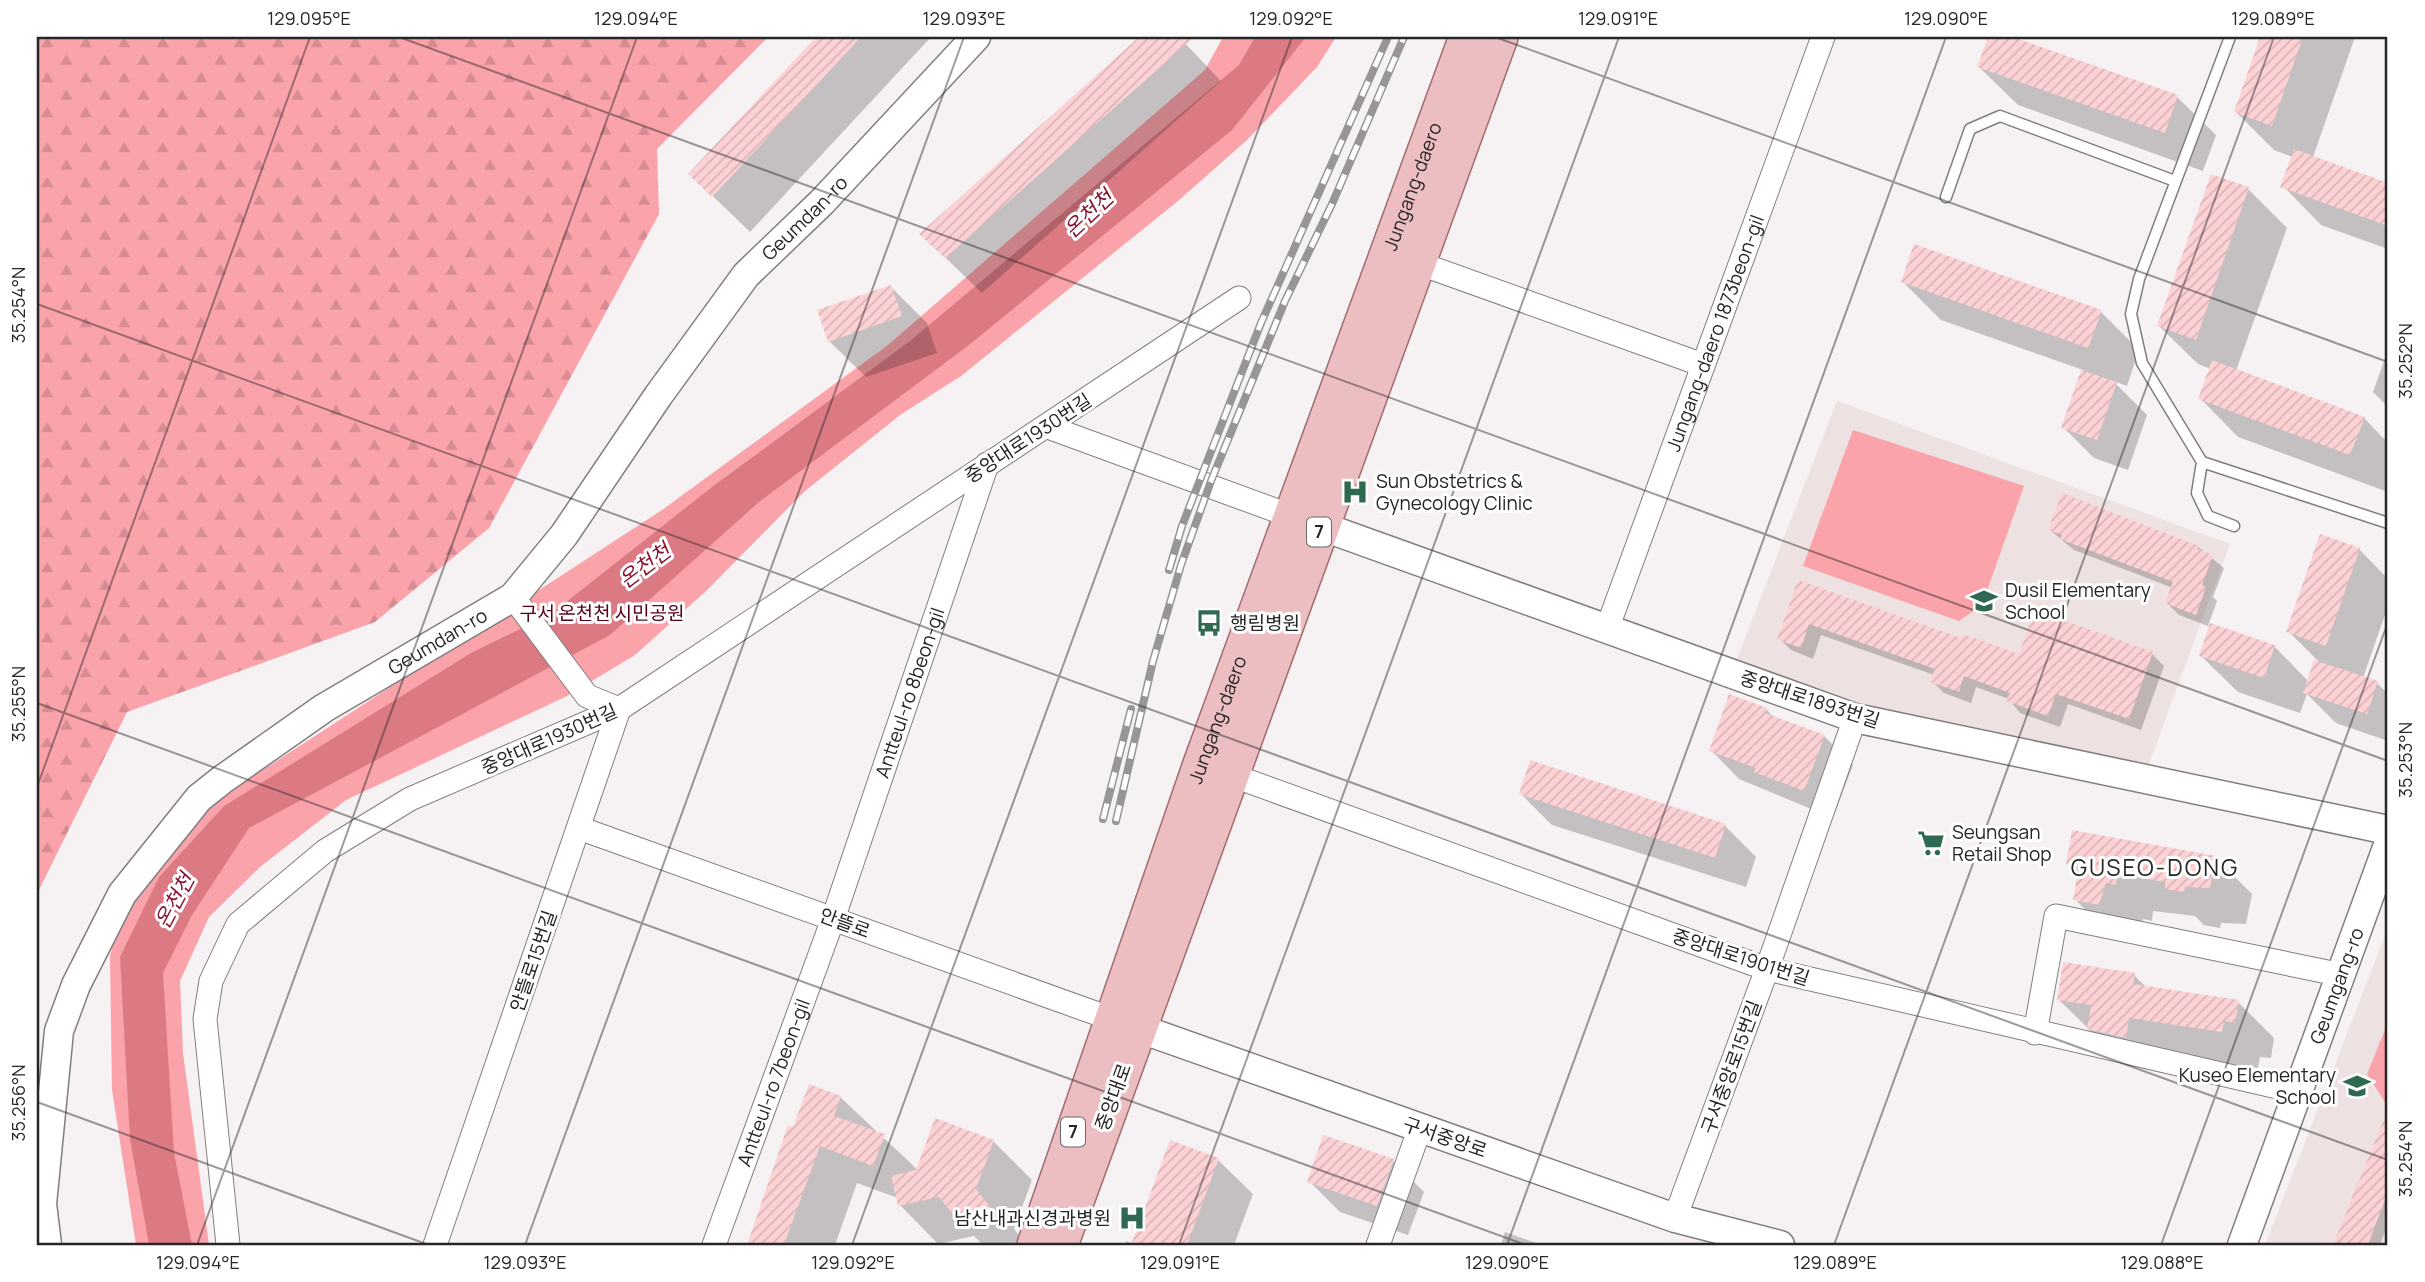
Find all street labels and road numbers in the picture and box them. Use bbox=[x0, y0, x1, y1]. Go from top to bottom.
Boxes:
street label: Jungang-daero bbox=[1377, 119, 1448, 254]
street label: Geumdan-ro bbox=[756, 170, 853, 266]
street label: Jungang-daero 1873beon-gil bbox=[1660, 211, 1770, 455]
street label: 중앙대로1930번길 bbox=[960, 387, 1096, 489]
road number: 7 bbox=[1307, 518, 1331, 546]
street label: Geumdan-ro bbox=[383, 602, 492, 681]
street label: Antteul-ro 8beon-gil bbox=[869, 604, 950, 781]
street label: Jungang-daero bbox=[1182, 652, 1253, 787]
street label: 중앙대로1893번길 bbox=[1737, 664, 1883, 734]
street label: 중앙대로1930번길 bbox=[477, 697, 621, 781]
street label: 안뜰로 bbox=[816, 902, 874, 944]
street label: 안뜰로15번길 bbox=[503, 907, 563, 1015]
street label: 중앙대로1901번길 bbox=[1669, 923, 1813, 991]
street label: Geumgang-ro bbox=[2303, 924, 2370, 1048]
street label: Antteul-ro 7beon-gil bbox=[731, 995, 816, 1170]
street label: 구서중앙로15번길 bbox=[1695, 996, 1767, 1138]
street label: 중앙대로 bbox=[1089, 1060, 1137, 1134]
street label: 구서중앙로 bbox=[1399, 1110, 1491, 1164]
road number: 7 bbox=[1061, 1118, 1085, 1147]

